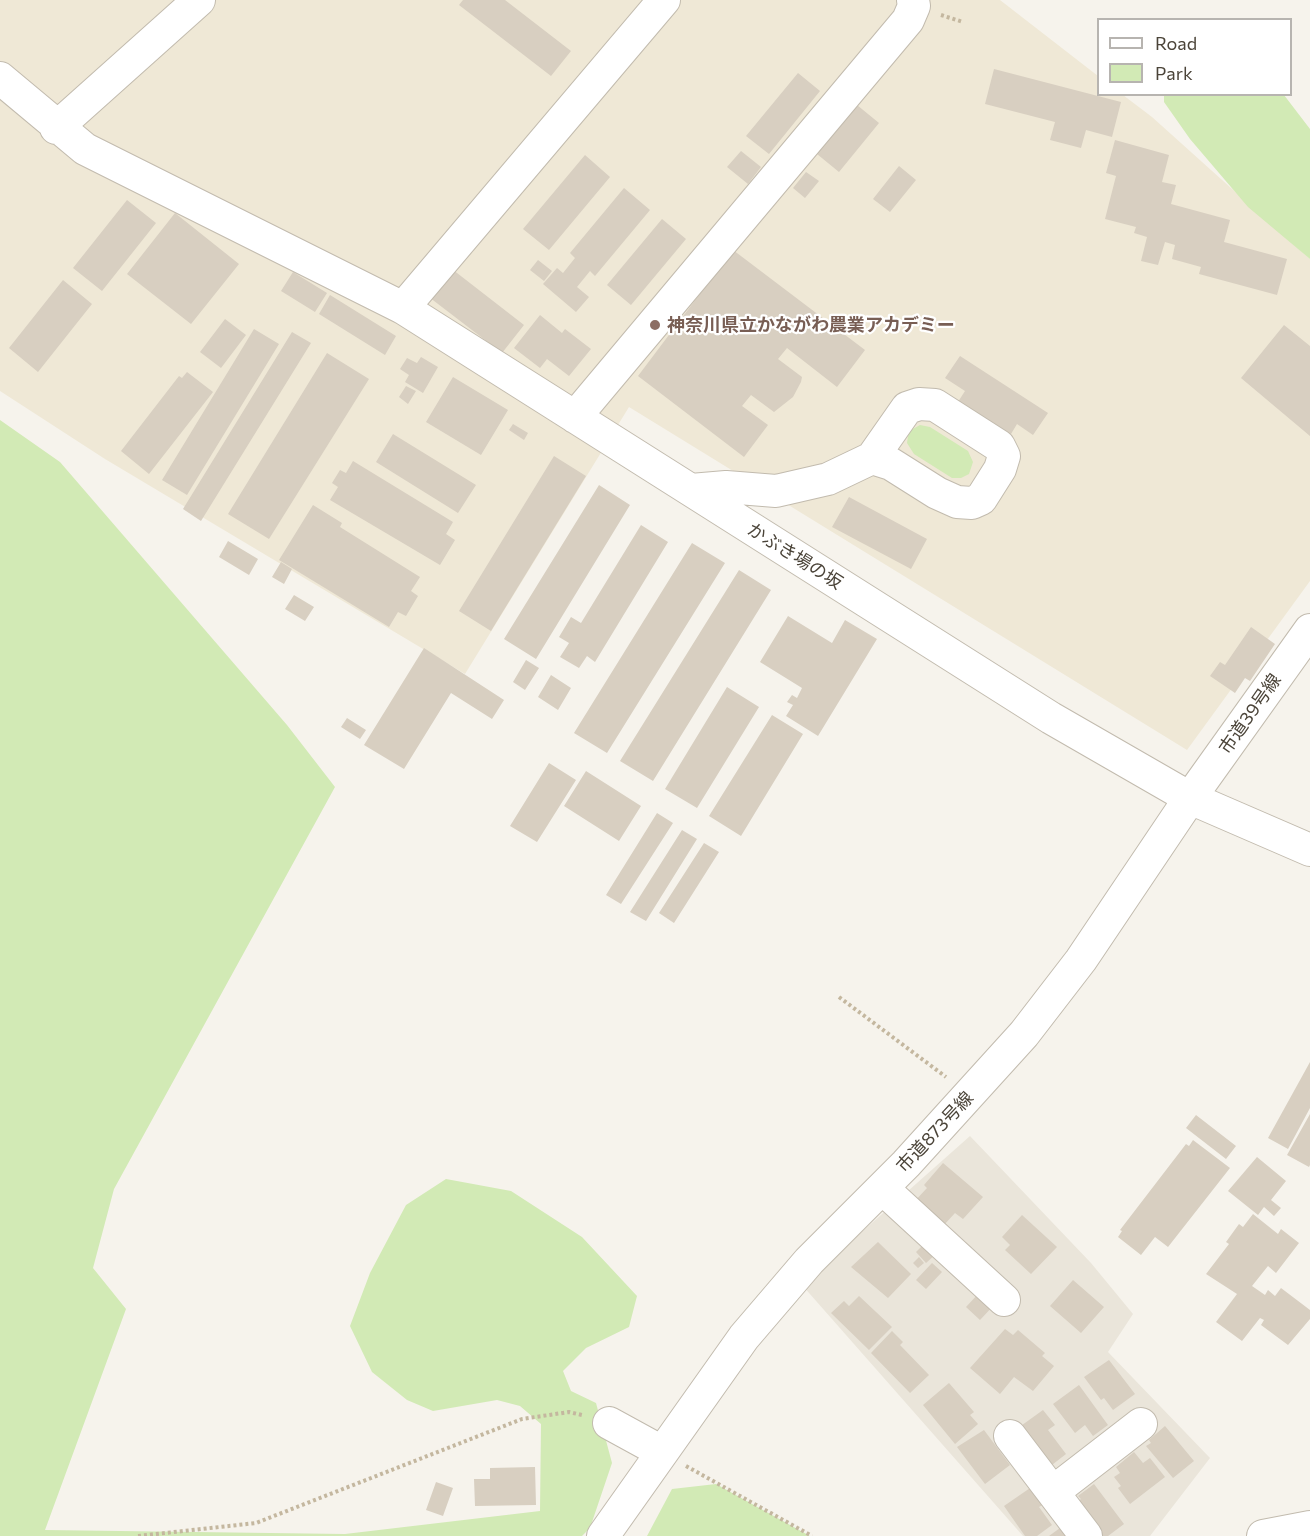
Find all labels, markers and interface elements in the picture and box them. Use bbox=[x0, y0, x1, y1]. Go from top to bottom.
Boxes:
legend bbox=[1097, 18, 1292, 96]
text: Road bbox=[1155, 32, 1197, 54]
text: Park bbox=[1155, 62, 1193, 84]
place label: 神奈川県立かながわ農業アカデミー bbox=[667, 314, 955, 336]
marker: 神奈川県立かながわ農業アカデミー bbox=[648, 318, 662, 332]
street label: かぶき場の坂 bbox=[743, 518, 847, 594]
street label: 市道39号線 bbox=[1214, 670, 1286, 758]
street label: 市道873号線 bbox=[892, 1087, 978, 1177]

